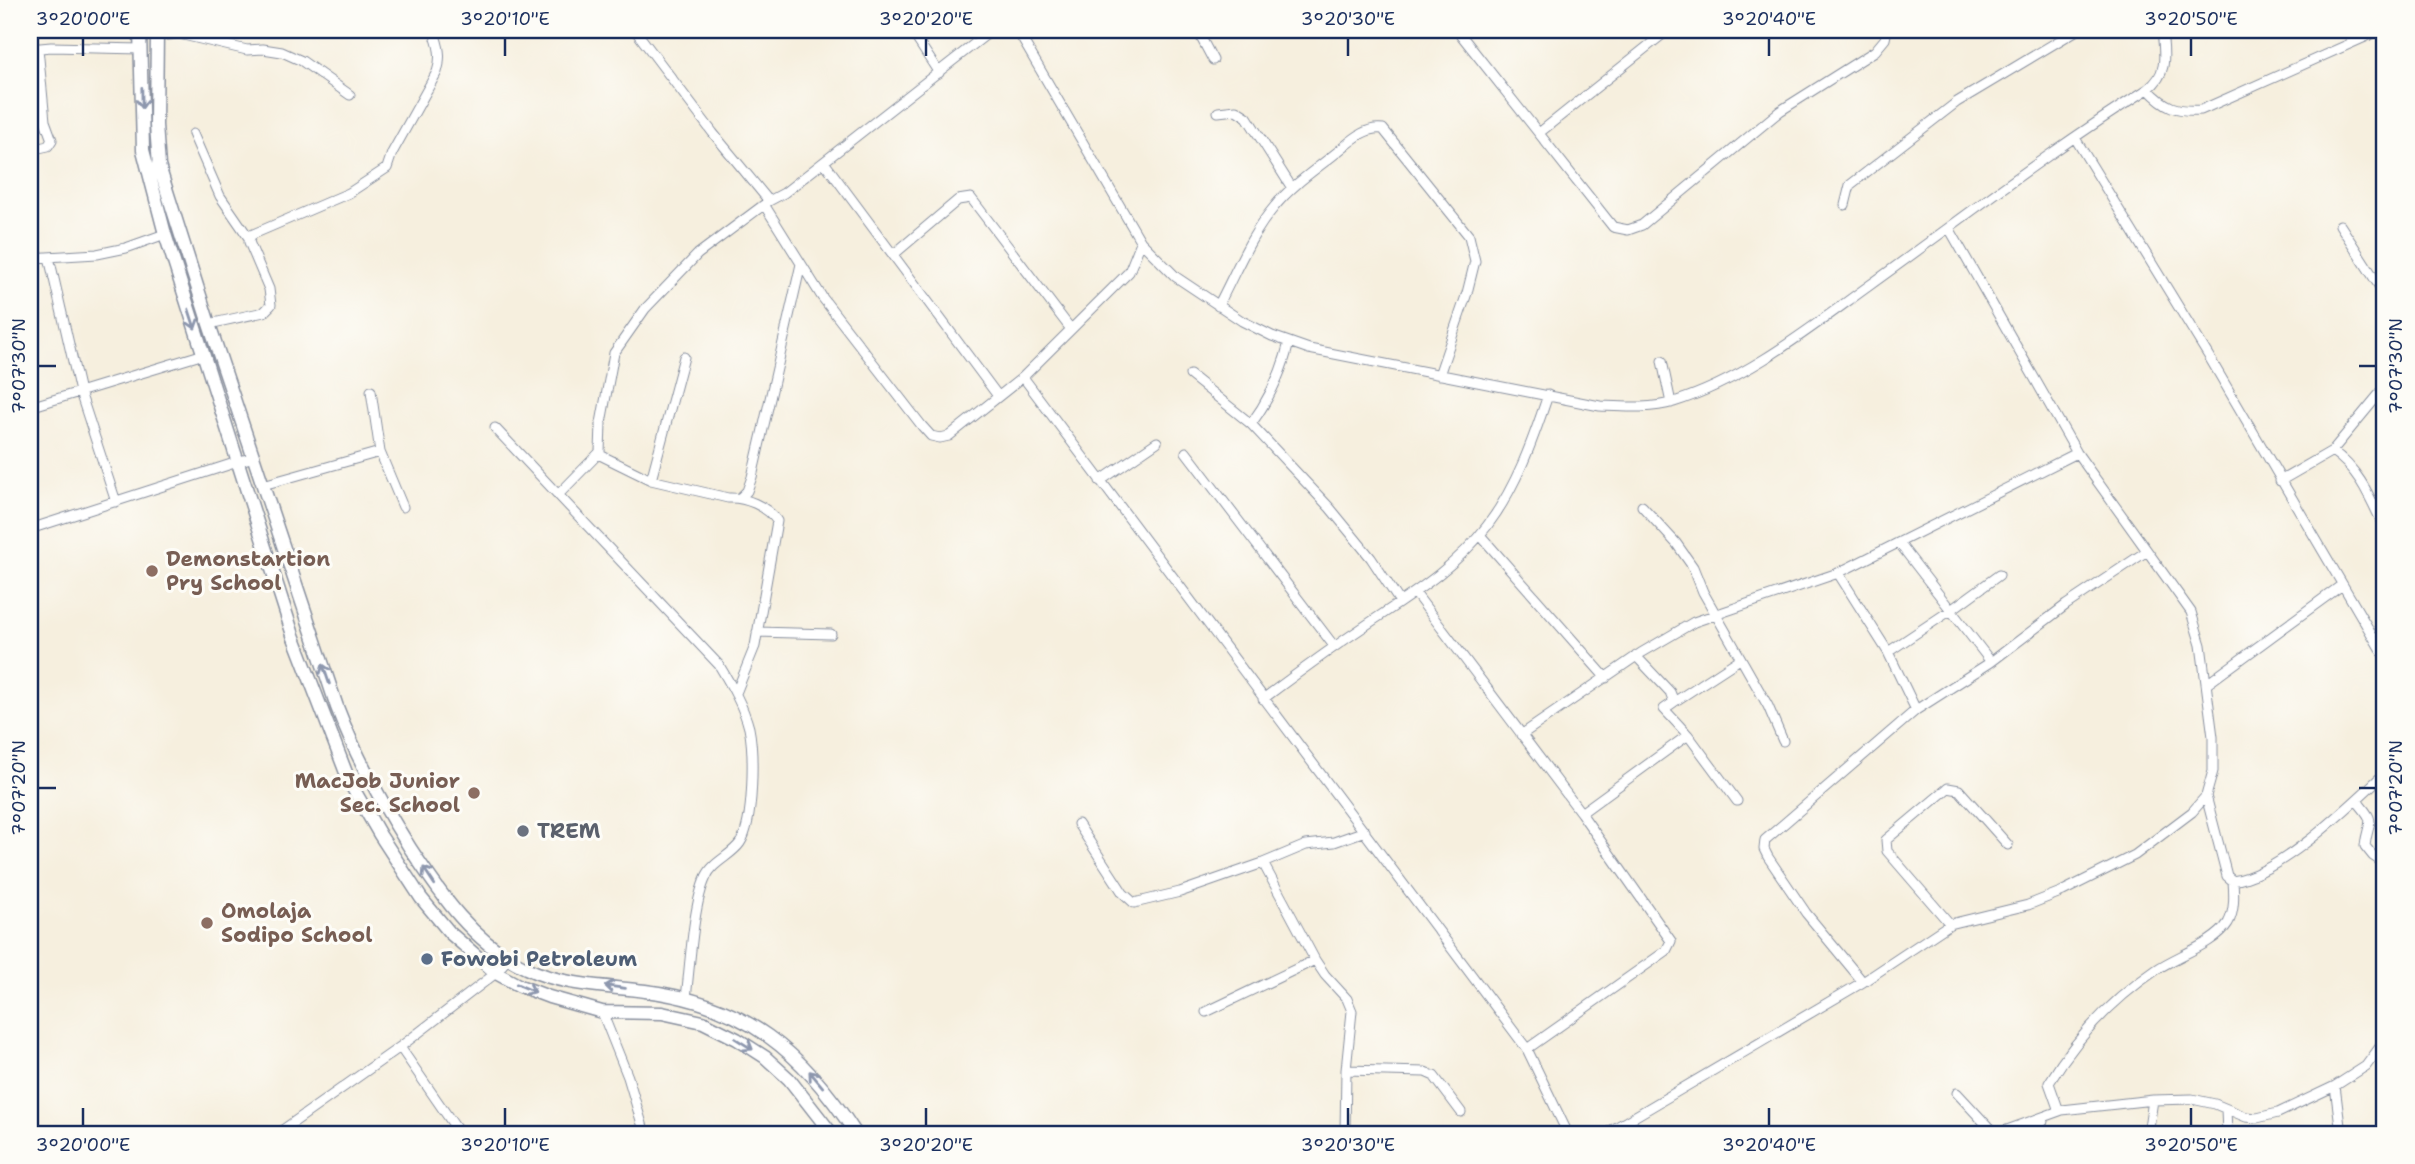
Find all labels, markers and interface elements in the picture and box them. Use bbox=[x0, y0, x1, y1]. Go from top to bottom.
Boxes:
text: 3°20'00"E bbox=[36, 7, 130, 31]
text: 3°20'10"E bbox=[460, 7, 550, 31]
text: 3°20'20"E bbox=[879, 7, 973, 31]
text: 3°20'30"E bbox=[1301, 7, 1395, 31]
text: 3°20'40"E bbox=[1722, 7, 1816, 31]
text: 3°20'50"E bbox=[2144, 7, 2238, 31]
one-way arrow bbox=[136, 86, 149, 109]
one-way arrow bbox=[186, 307, 199, 329]
text: 7°07'30"N bbox=[7, 318, 31, 414]
text: 7°07'30"N bbox=[2384, 318, 2408, 414]
place label: Demonstartion Pry School bbox=[166, 545, 330, 597]
marker: Demonstartion Pry School bbox=[144, 563, 160, 579]
one-way arrow bbox=[319, 663, 331, 685]
text: 7°07'20"N bbox=[7, 740, 31, 836]
text: 7°07'20"N bbox=[2384, 740, 2408, 836]
place label: MacJob Junior Sec. School bbox=[295, 767, 460, 819]
marker: MacJob Junior Sec. School bbox=[466, 785, 482, 801]
place label: TREM bbox=[537, 817, 601, 845]
marker: TREM bbox=[515, 823, 531, 839]
one-way arrow bbox=[421, 867, 436, 886]
place label: Omolaja Sodipo School bbox=[221, 897, 372, 949]
marker: Omolaja Sodipo School bbox=[199, 915, 215, 931]
place label: Fowobi Petroleum bbox=[441, 945, 637, 973]
marker: Fowobi Petroleum bbox=[419, 951, 435, 967]
one-way arrow bbox=[604, 981, 627, 994]
one-way arrow bbox=[515, 982, 537, 995]
one-way arrow bbox=[733, 1037, 753, 1051]
one-way arrow bbox=[808, 1071, 824, 1089]
text: 3°20'00"E bbox=[36, 1133, 130, 1157]
text: 3°20'10"E bbox=[460, 1133, 550, 1157]
text: 3°20'20"E bbox=[879, 1133, 973, 1157]
text: 3°20'30"E bbox=[1301, 1133, 1395, 1157]
text: 3°20'40"E bbox=[1722, 1133, 1816, 1157]
text: 3°20'50"E bbox=[2144, 1133, 2238, 1157]

